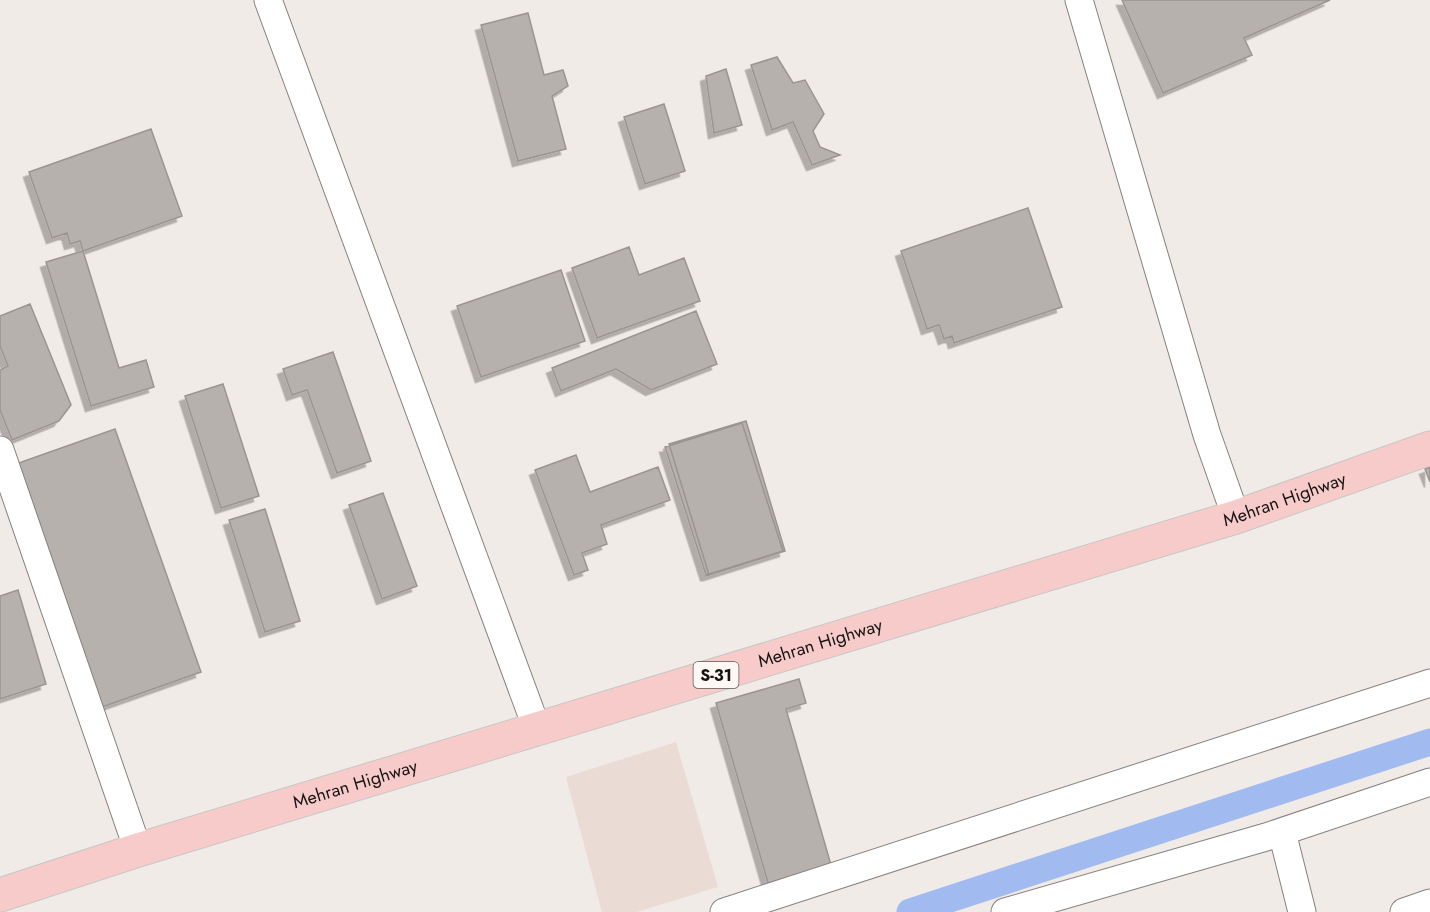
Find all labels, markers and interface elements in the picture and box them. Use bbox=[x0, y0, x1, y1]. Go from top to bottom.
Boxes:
street label: Mehran Highway bbox=[1220, 466, 1350, 533]
street label: Mehran Highway bbox=[755, 612, 886, 674]
road number: S-31 bbox=[694, 662, 738, 688]
street label: Mehran Highway bbox=[290, 753, 421, 815]

